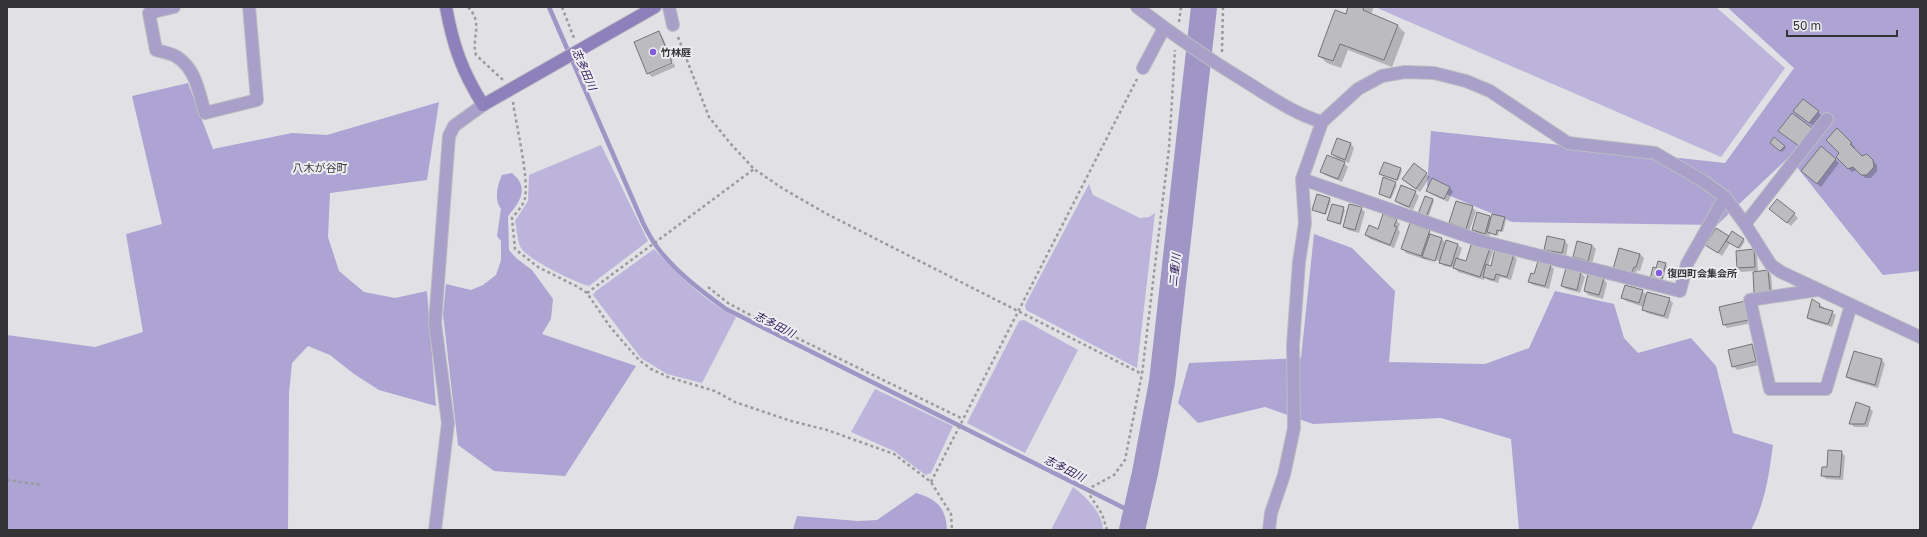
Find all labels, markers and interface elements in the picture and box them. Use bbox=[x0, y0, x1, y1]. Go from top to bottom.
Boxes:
scale bar bbox=[1787, 12, 1897, 38]
text: 50 m bbox=[1793, 18, 1821, 33]
water label: 志多田川 bbox=[570, 46, 600, 93]
place label: 竹林庭 bbox=[660, 46, 691, 58]
marker: 竹林庭 bbox=[648, 47, 658, 57]
district label: 八木が谷町 bbox=[293, 161, 348, 174]
water label: 二重川 bbox=[1166, 252, 1182, 287]
place label: 復四町会集会所 bbox=[1667, 267, 1737, 279]
marker: 復四町会集会所 bbox=[1654, 268, 1664, 278]
water label: 志多田川 bbox=[752, 308, 798, 340]
water label: 志多田川 bbox=[1042, 452, 1088, 484]

